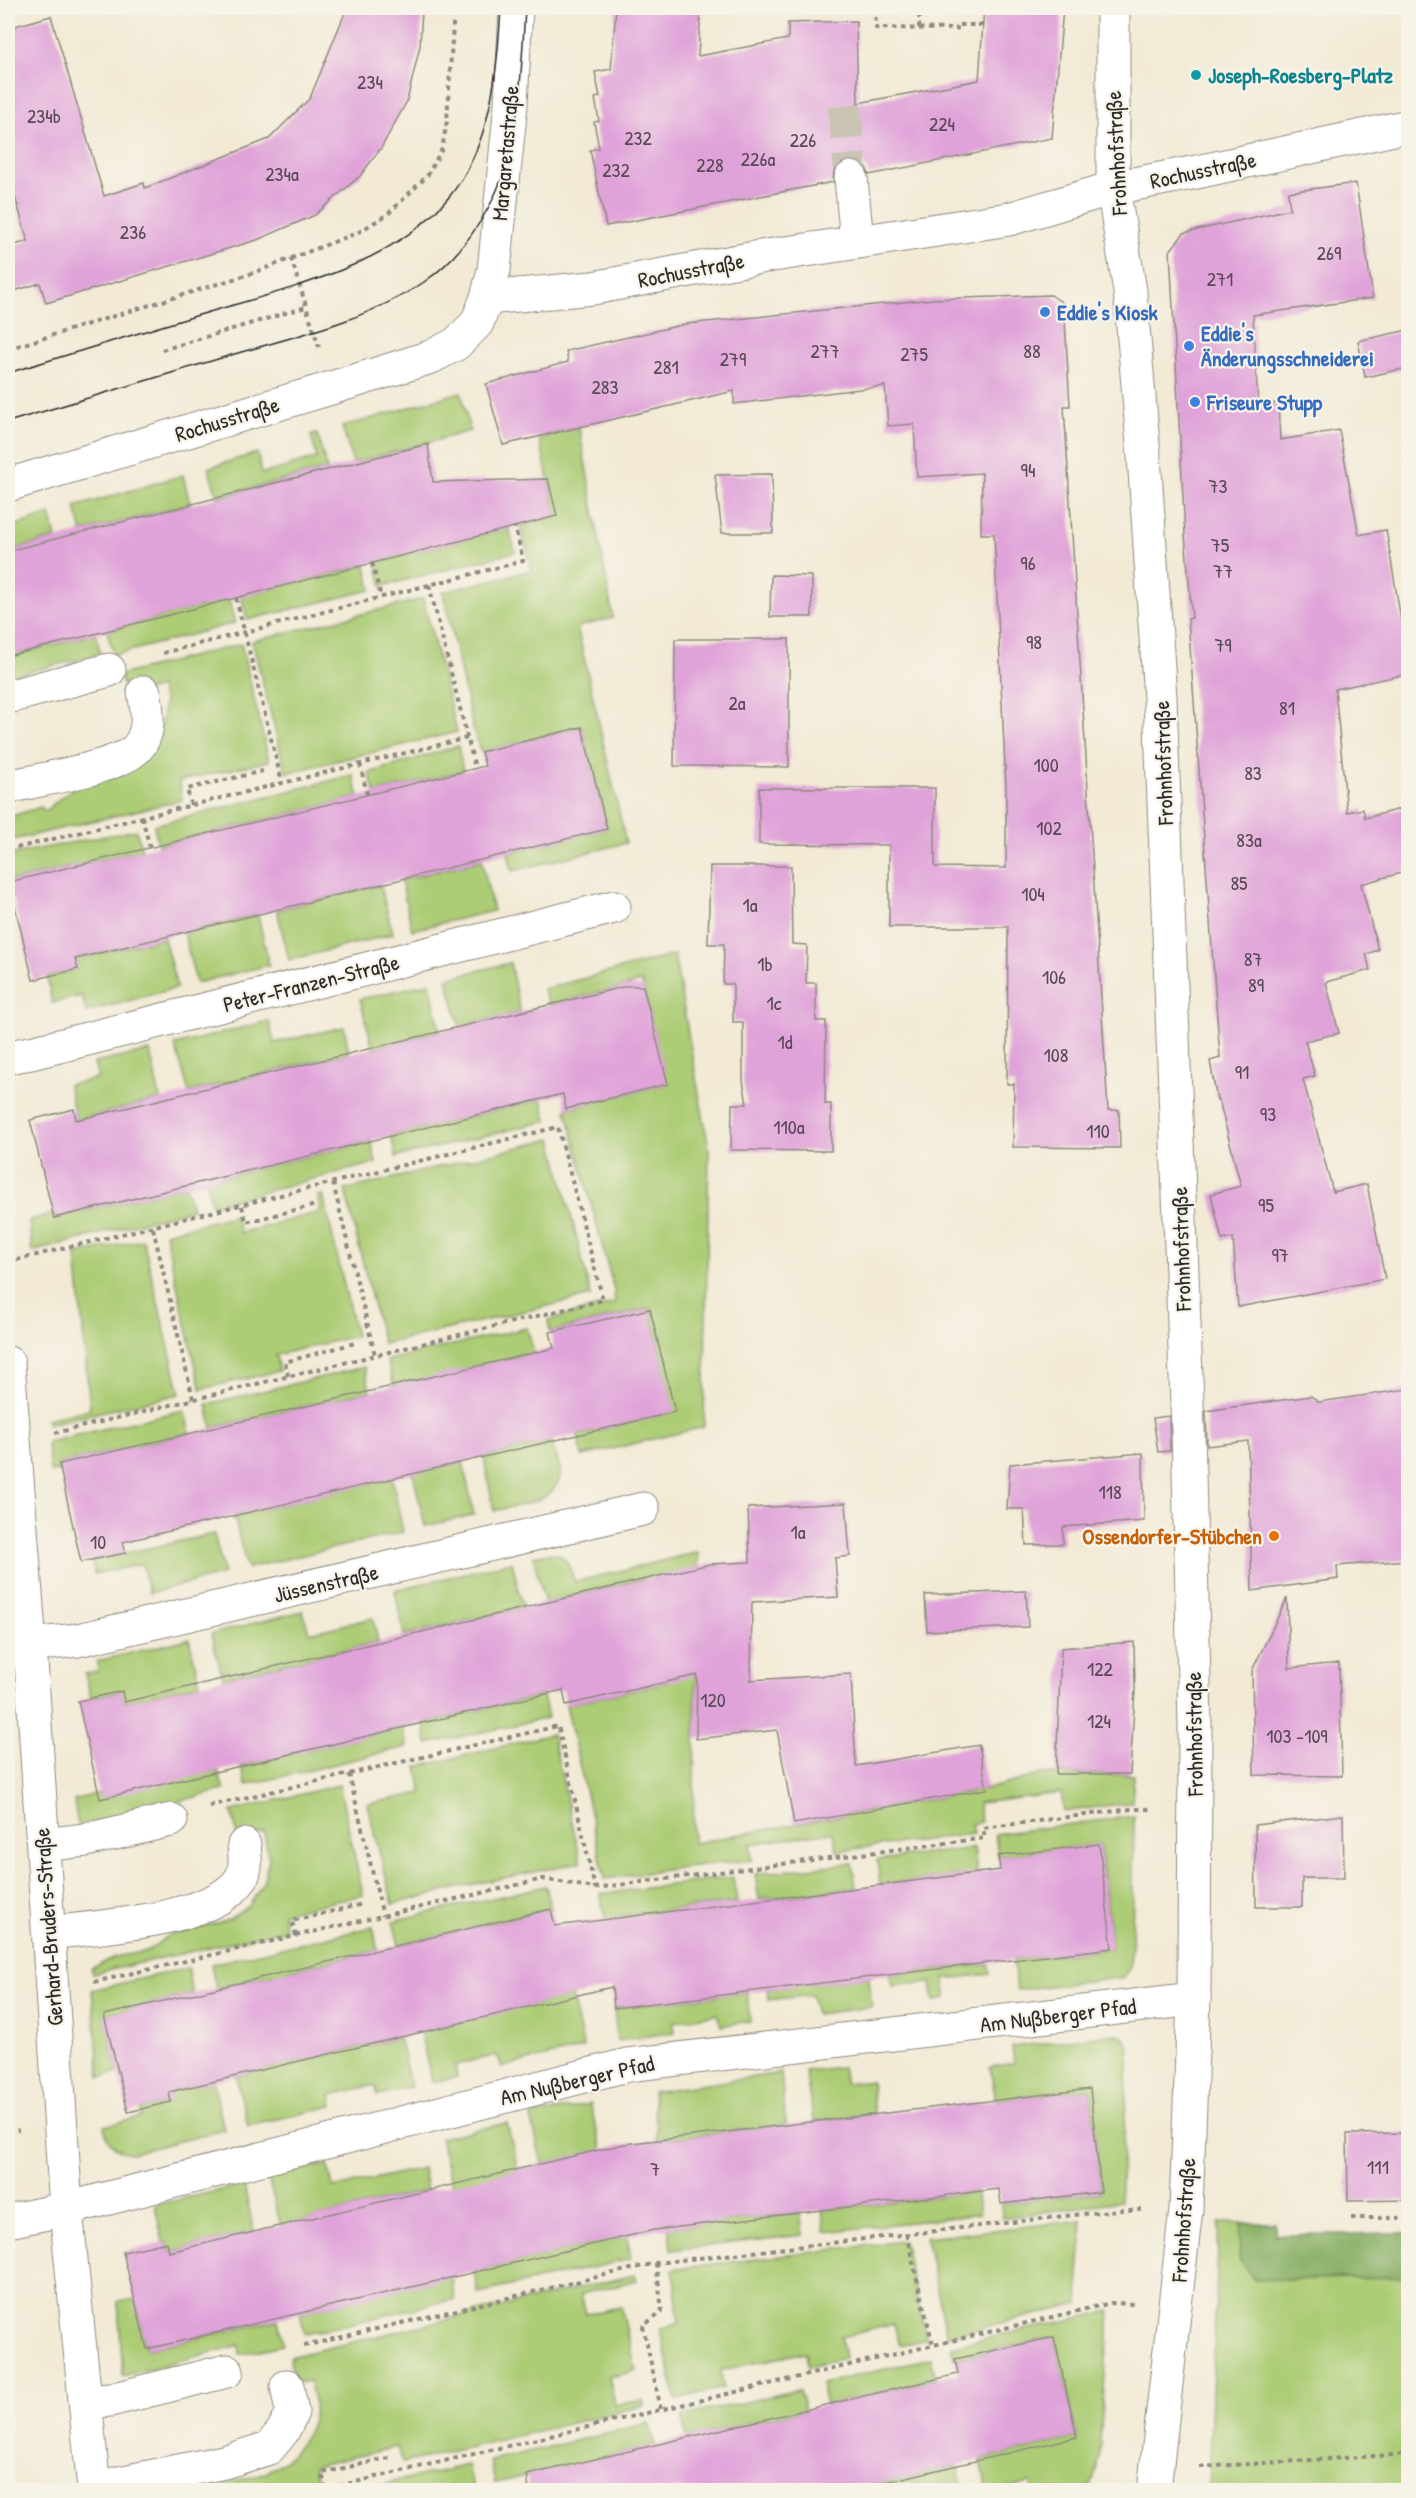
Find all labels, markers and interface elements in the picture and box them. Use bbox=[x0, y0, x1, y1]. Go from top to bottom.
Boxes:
place label: Joseph-Roesberg-Platz bbox=[1208, 60, 1393, 91]
house number: 234 bbox=[357, 68, 383, 95]
marker: Joseph-Roesberg-Platz bbox=[1189, 68, 1203, 82]
street label: Margaretastraße bbox=[484, 84, 526, 222]
street label: Frohnhofstraße bbox=[1098, 90, 1134, 217]
house number: 234b bbox=[27, 102, 61, 129]
house number: 224 bbox=[929, 110, 955, 137]
house number: 232 bbox=[624, 124, 652, 151]
house number: 226 bbox=[790, 126, 816, 153]
street label: Rochusstraße bbox=[1147, 144, 1259, 196]
house number: 226a bbox=[741, 145, 775, 172]
house number: 228 bbox=[696, 151, 724, 178]
house number: 232 bbox=[602, 156, 630, 183]
house number: 234a bbox=[265, 160, 299, 187]
house number: 236 bbox=[120, 218, 146, 245]
house number: 269 bbox=[1317, 239, 1341, 266]
street label: Rochusstraße bbox=[635, 245, 747, 295]
house number: 271 bbox=[1207, 265, 1233, 292]
place label: Eddie's Kiosk bbox=[1057, 297, 1158, 327]
marker: Eddie's Kiosk bbox=[1038, 305, 1052, 319]
place label: Eddie's Änderungsschneiderei bbox=[1201, 318, 1374, 374]
house number: 277 bbox=[810, 337, 840, 364]
house number: 88 bbox=[1023, 337, 1041, 364]
marker: Eddie's Änderungsschneiderei bbox=[1182, 339, 1196, 353]
house number: 275 bbox=[900, 340, 928, 367]
house number: 279 bbox=[720, 345, 746, 372]
house number: 281 bbox=[653, 353, 679, 380]
house number: 283 bbox=[592, 373, 619, 400]
place label: Friseure Stupp bbox=[1206, 387, 1323, 418]
street label: Rochusstraße bbox=[171, 389, 283, 449]
marker: Friseure Stupp bbox=[1188, 395, 1202, 409]
house number: 94 bbox=[1021, 456, 1035, 483]
house number: 73 bbox=[1209, 472, 1227, 499]
house number: 75 bbox=[1211, 531, 1230, 558]
house number: 96 bbox=[1020, 549, 1036, 576]
house number: 77 bbox=[1213, 557, 1233, 584]
house number: 98 bbox=[1026, 628, 1042, 655]
house number: 79 bbox=[1214, 631, 1232, 658]
house number: 2a bbox=[728, 689, 746, 716]
house number: 81 bbox=[1279, 694, 1295, 721]
street label: Frohnhofstraße bbox=[1146, 700, 1180, 827]
house number: 100 bbox=[1033, 751, 1059, 778]
house number: 83 bbox=[1244, 759, 1262, 786]
house number: 102 bbox=[1036, 814, 1062, 841]
house number: 83a bbox=[1236, 826, 1262, 853]
house number: 85 bbox=[1230, 869, 1248, 896]
house number: 104 bbox=[1021, 880, 1045, 907]
house number: 1a bbox=[742, 891, 758, 918]
house number: 87 bbox=[1244, 945, 1262, 972]
street label: Peter-Franzen-Straße bbox=[220, 947, 402, 1019]
house number: 1b bbox=[757, 950, 773, 977]
house number: 106 bbox=[1042, 963, 1066, 990]
house number: 89 bbox=[1248, 971, 1264, 998]
house number: 1c bbox=[766, 989, 782, 1016]
house number: 1d bbox=[777, 1028, 793, 1055]
house number: 108 bbox=[1044, 1041, 1068, 1068]
house number: 91 bbox=[1235, 1058, 1249, 1085]
house number: 93 bbox=[1260, 1100, 1276, 1127]
house number: 110a bbox=[773, 1113, 805, 1140]
house number: 110 bbox=[1086, 1117, 1110, 1144]
street label: Frohnhofstraße bbox=[1164, 1186, 1198, 1313]
house number: 95 bbox=[1258, 1191, 1274, 1218]
house number: 97 bbox=[1271, 1241, 1289, 1268]
house number: 118 bbox=[1098, 1478, 1122, 1505]
house number: 1a bbox=[790, 1518, 806, 1545]
place label: Ossendorfer-Stübchen bbox=[1082, 1521, 1262, 1551]
house number: 10 bbox=[90, 1528, 106, 1555]
marker: Ossendorfer-Stübchen bbox=[1267, 1529, 1281, 1543]
street label: Jüssenstraße bbox=[271, 1556, 381, 1610]
house number: 122 bbox=[1087, 1655, 1114, 1682]
street label: Frohnhofstraße bbox=[1178, 1671, 1210, 1797]
house number: 120 bbox=[700, 1686, 726, 1713]
house number: 124 bbox=[1087, 1707, 1111, 1734]
house number: 103 -109 bbox=[1266, 1722, 1328, 1749]
street label: Gerhard-Bruders-Straße bbox=[26, 1827, 70, 2027]
street label: Am Nußberger Pfad bbox=[978, 1990, 1138, 2039]
street label: Am Nußberger Pfad bbox=[497, 2048, 657, 2112]
house number: 111 bbox=[1367, 2153, 1389, 2180]
house number: 7 bbox=[650, 2155, 660, 2182]
street label: Frohnhofstraße bbox=[1164, 2157, 1202, 2284]

